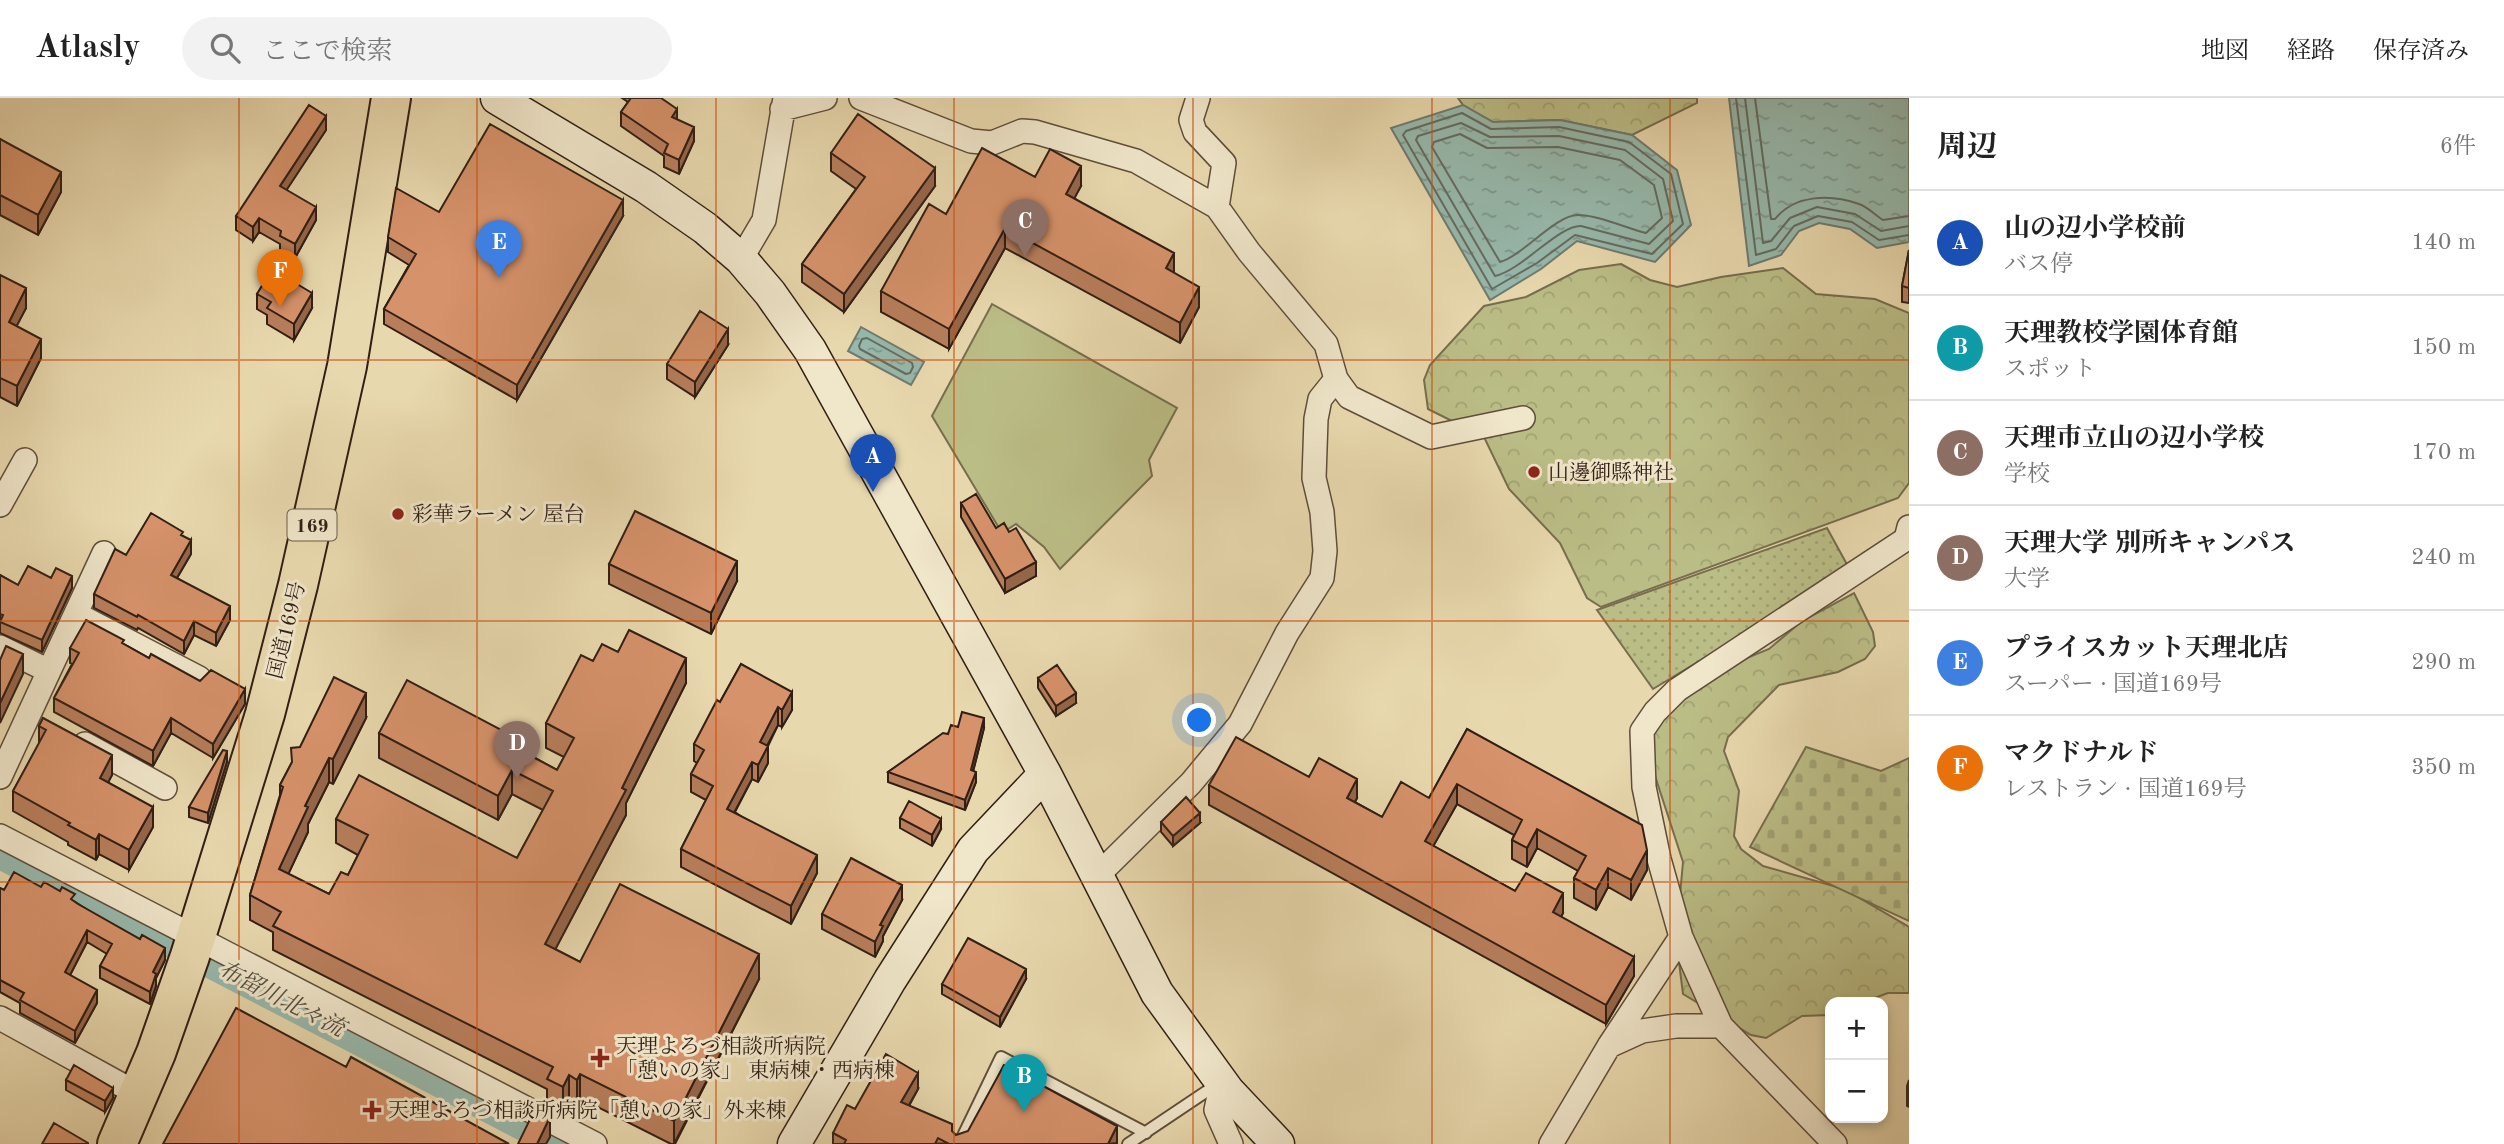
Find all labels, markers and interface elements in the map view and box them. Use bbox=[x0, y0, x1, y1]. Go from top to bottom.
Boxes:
search box bbox=[182, 17, 672, 80]
icon: search bbox=[206, 29, 244, 67]
text: Atlasly bbox=[35, 32, 140, 65]
text: ここで検索 bbox=[262, 39, 392, 65]
text: 地図 bbox=[2201, 40, 2249, 64]
text: 経路 bbox=[2287, 40, 2335, 64]
text: 保存済み bbox=[2373, 40, 2469, 64]
text: 周辺 bbox=[1937, 133, 1997, 163]
text: 6件 bbox=[2440, 135, 2476, 158]
pin: C bbox=[1002, 199, 1048, 257]
text: 山の辺小学校前 bbox=[2004, 216, 2186, 242]
pin: E bbox=[476, 220, 522, 278]
text: A bbox=[1951, 231, 1969, 254]
text: 140 m bbox=[2411, 231, 2476, 254]
pin: F bbox=[257, 249, 303, 307]
text: バス停 bbox=[2004, 253, 2073, 276]
text: 天理教校学園体育館 bbox=[2004, 321, 2238, 347]
text: B bbox=[1952, 336, 1968, 359]
text: 150 m bbox=[2411, 336, 2476, 359]
text: スポット bbox=[2004, 358, 2096, 381]
text: 天理市立山の辺小学校 bbox=[2004, 426, 2264, 452]
pin: A bbox=[850, 434, 896, 492]
text: C bbox=[1952, 441, 1968, 464]
text: 170 m bbox=[2411, 441, 2476, 464]
place label: 山邊御縣神社 bbox=[1548, 461, 1674, 484]
text: 学校 bbox=[2004, 463, 2050, 486]
marker: 山邊御縣神社 bbox=[1526, 464, 1542, 480]
place label: 彩華ラーメン 屋台 bbox=[412, 503, 585, 526]
marker: 彩華ラーメン 屋台 bbox=[390, 506, 406, 522]
road number: 169 bbox=[288, 510, 336, 540]
text: 天理大学 別所キャンパス bbox=[2004, 531, 2295, 557]
text: D bbox=[1951, 546, 1969, 569]
text: 240 m bbox=[2411, 546, 2476, 569]
text: 大学 bbox=[2004, 568, 2050, 591]
street label: 国道169号 bbox=[263, 579, 310, 681]
text: プライスカット天理北店 bbox=[2004, 636, 2289, 662]
text: E bbox=[1952, 651, 1968, 674]
text: 290 m bbox=[2411, 651, 2476, 674]
text: スーパー · 国道169号 bbox=[2004, 673, 2222, 696]
your location bbox=[1182, 703, 1216, 737]
pin: D bbox=[494, 721, 540, 779]
text: マクドナルド bbox=[2004, 741, 2159, 767]
text: F bbox=[1952, 756, 1968, 779]
text: 350 m bbox=[2411, 756, 2476, 779]
text: レストラン · 国道169号 bbox=[2004, 778, 2247, 801]
water label: 布留川北々流 bbox=[215, 956, 352, 1043]
map controls bbox=[1825, 997, 1888, 1123]
button: + bbox=[1825, 997, 1888, 1060]
place label: 天理よろづ相談所病院 「憩いの家」 東病棟・西病棟 bbox=[616, 1035, 895, 1082]
marker: 天理よろづ相談所病院 「憩いの家」 東病棟・西病棟 bbox=[590, 1048, 610, 1068]
pin: B bbox=[1001, 1054, 1047, 1112]
button: − bbox=[1825, 1060, 1888, 1123]
place label: 天理よろづ相談所病院「憩いの家」外来棟 bbox=[388, 1099, 787, 1122]
marker: 天理よろづ相談所病院「憩いの家」外来棟 bbox=[362, 1100, 382, 1120]

